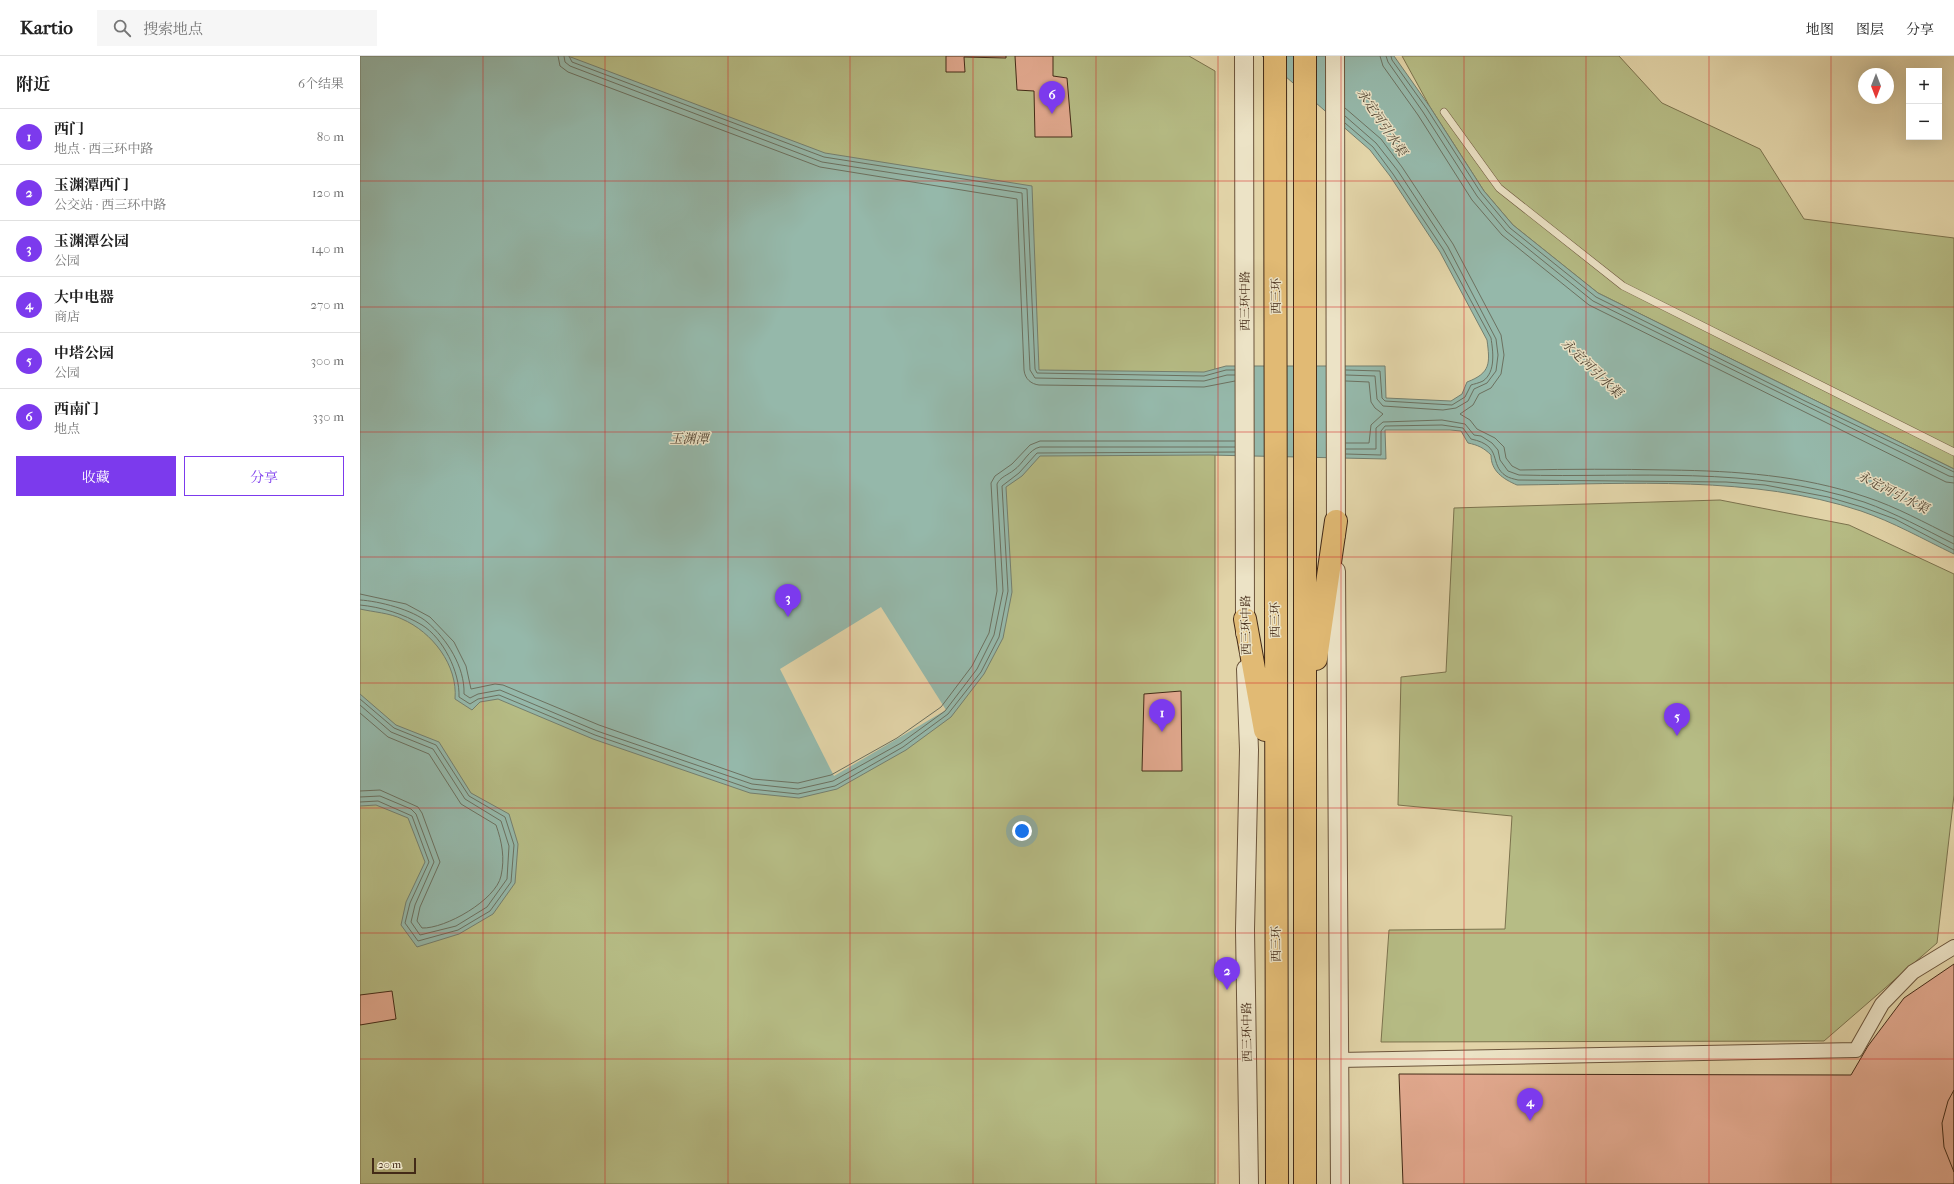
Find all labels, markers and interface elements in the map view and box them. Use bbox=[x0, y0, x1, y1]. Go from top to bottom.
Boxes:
search box bbox=[97, 10, 377, 46]
text: Kartio bbox=[20, 17, 73, 39]
icon: search bbox=[111, 17, 133, 39]
text: 搜索地点 bbox=[143, 20, 203, 38]
text: 地图 bbox=[1806, 21, 1834, 38]
text: 图层 bbox=[1856, 21, 1884, 38]
text: 分享 bbox=[1906, 21, 1934, 38]
north arrow bbox=[1858, 68, 1894, 104]
map controls bbox=[1906, 68, 1942, 140]
button: + bbox=[1906, 68, 1942, 104]
text: 附近 bbox=[16, 74, 50, 94]
text: 6个结果 bbox=[298, 76, 344, 91]
pin: 6 bbox=[1039, 81, 1065, 114]
water label: 永定河引水渠 bbox=[1354, 85, 1411, 160]
button: − bbox=[1906, 104, 1942, 140]
text: 西门 bbox=[54, 120, 84, 138]
text: 1 bbox=[27, 129, 31, 144]
text: 80 m bbox=[317, 129, 344, 144]
text: 地点 · 西三环中路 bbox=[54, 141, 153, 156]
text: 玉渊潭西门 bbox=[54, 176, 129, 194]
text: 2 bbox=[26, 185, 32, 200]
text: 120 m bbox=[312, 185, 344, 200]
text: 公交站 · 西三环中路 bbox=[54, 197, 166, 212]
text: 玉渊潭公园 bbox=[54, 232, 129, 250]
text: 3 bbox=[26, 241, 32, 256]
text: 140 m bbox=[311, 241, 344, 256]
text: 公园 bbox=[54, 253, 80, 268]
street label: 西三环中路 bbox=[1238, 271, 1252, 331]
street label: 西三环 bbox=[1269, 278, 1283, 314]
text: 大中电器 bbox=[54, 288, 114, 306]
text: 4 bbox=[25, 297, 33, 312]
text: 270 m bbox=[310, 297, 344, 312]
text: 商店 bbox=[54, 309, 80, 324]
water label: 永定河引水渠 bbox=[1559, 336, 1627, 402]
text: 中塔公园 bbox=[54, 344, 114, 362]
text: 5 bbox=[26, 353, 32, 368]
text: 300 m bbox=[311, 353, 344, 368]
text: 公园 bbox=[54, 365, 80, 380]
text: 西南门 bbox=[54, 400, 99, 418]
text: 6 bbox=[25, 409, 33, 424]
text: 330 m bbox=[313, 409, 344, 424]
text: 地点 bbox=[54, 421, 80, 436]
water label: 玉渊潭 bbox=[669, 431, 710, 446]
button: 收藏 bbox=[16, 456, 176, 496]
button: 分享 bbox=[184, 456, 344, 496]
water label: 永定河引水渠 bbox=[1855, 468, 1933, 517]
pin: 3 bbox=[775, 584, 801, 617]
street label: 西三环中路 bbox=[1238, 595, 1254, 655]
street label: 西三环 bbox=[1268, 602, 1282, 638]
pin: 1 bbox=[1149, 699, 1175, 732]
pin: 5 bbox=[1664, 703, 1690, 736]
your location bbox=[1012, 821, 1032, 841]
street label: 西三环 bbox=[1269, 926, 1283, 962]
pin: 2 bbox=[1214, 957, 1240, 990]
street label: 西三环中路 bbox=[1239, 1002, 1255, 1062]
pin: 4 bbox=[1517, 1088, 1543, 1121]
scale bar bbox=[372, 1156, 416, 1175]
text: 20 m bbox=[378, 1158, 401, 1171]

